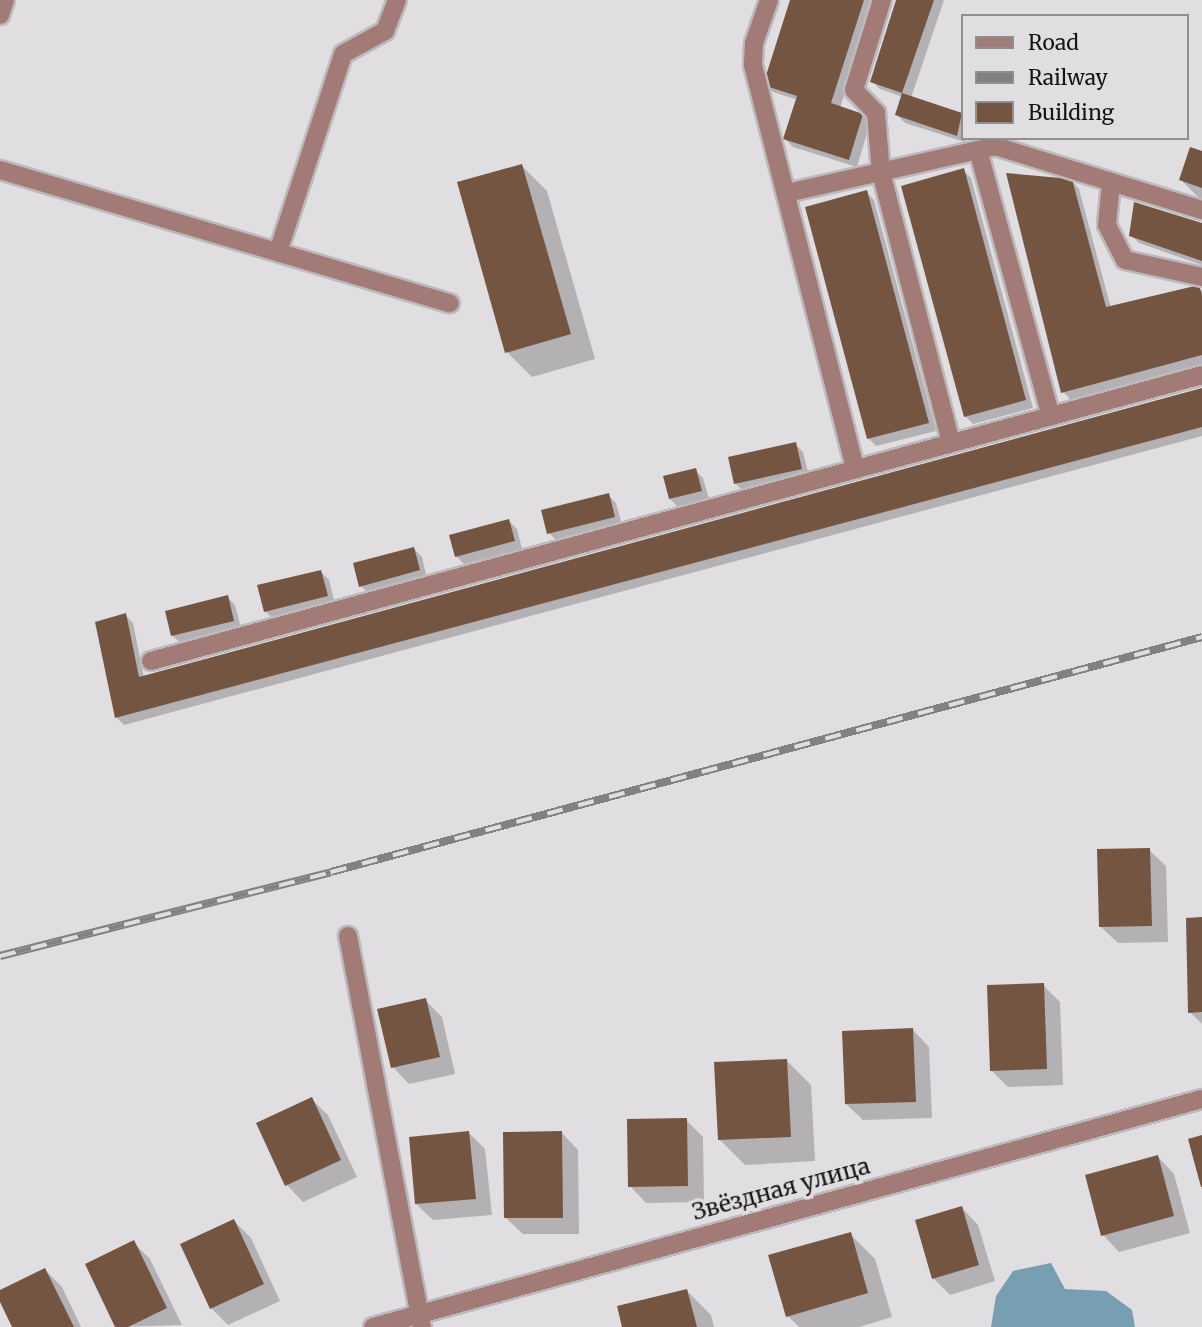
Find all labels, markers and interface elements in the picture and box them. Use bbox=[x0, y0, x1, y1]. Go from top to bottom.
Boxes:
legend bbox=[960, 14, 1188, 140]
text: Road bbox=[1028, 29, 1079, 56]
text: Railway bbox=[1028, 64, 1108, 91]
text: Building bbox=[1028, 99, 1114, 126]
street label: Звёздная улица bbox=[689, 1152, 873, 1226]

